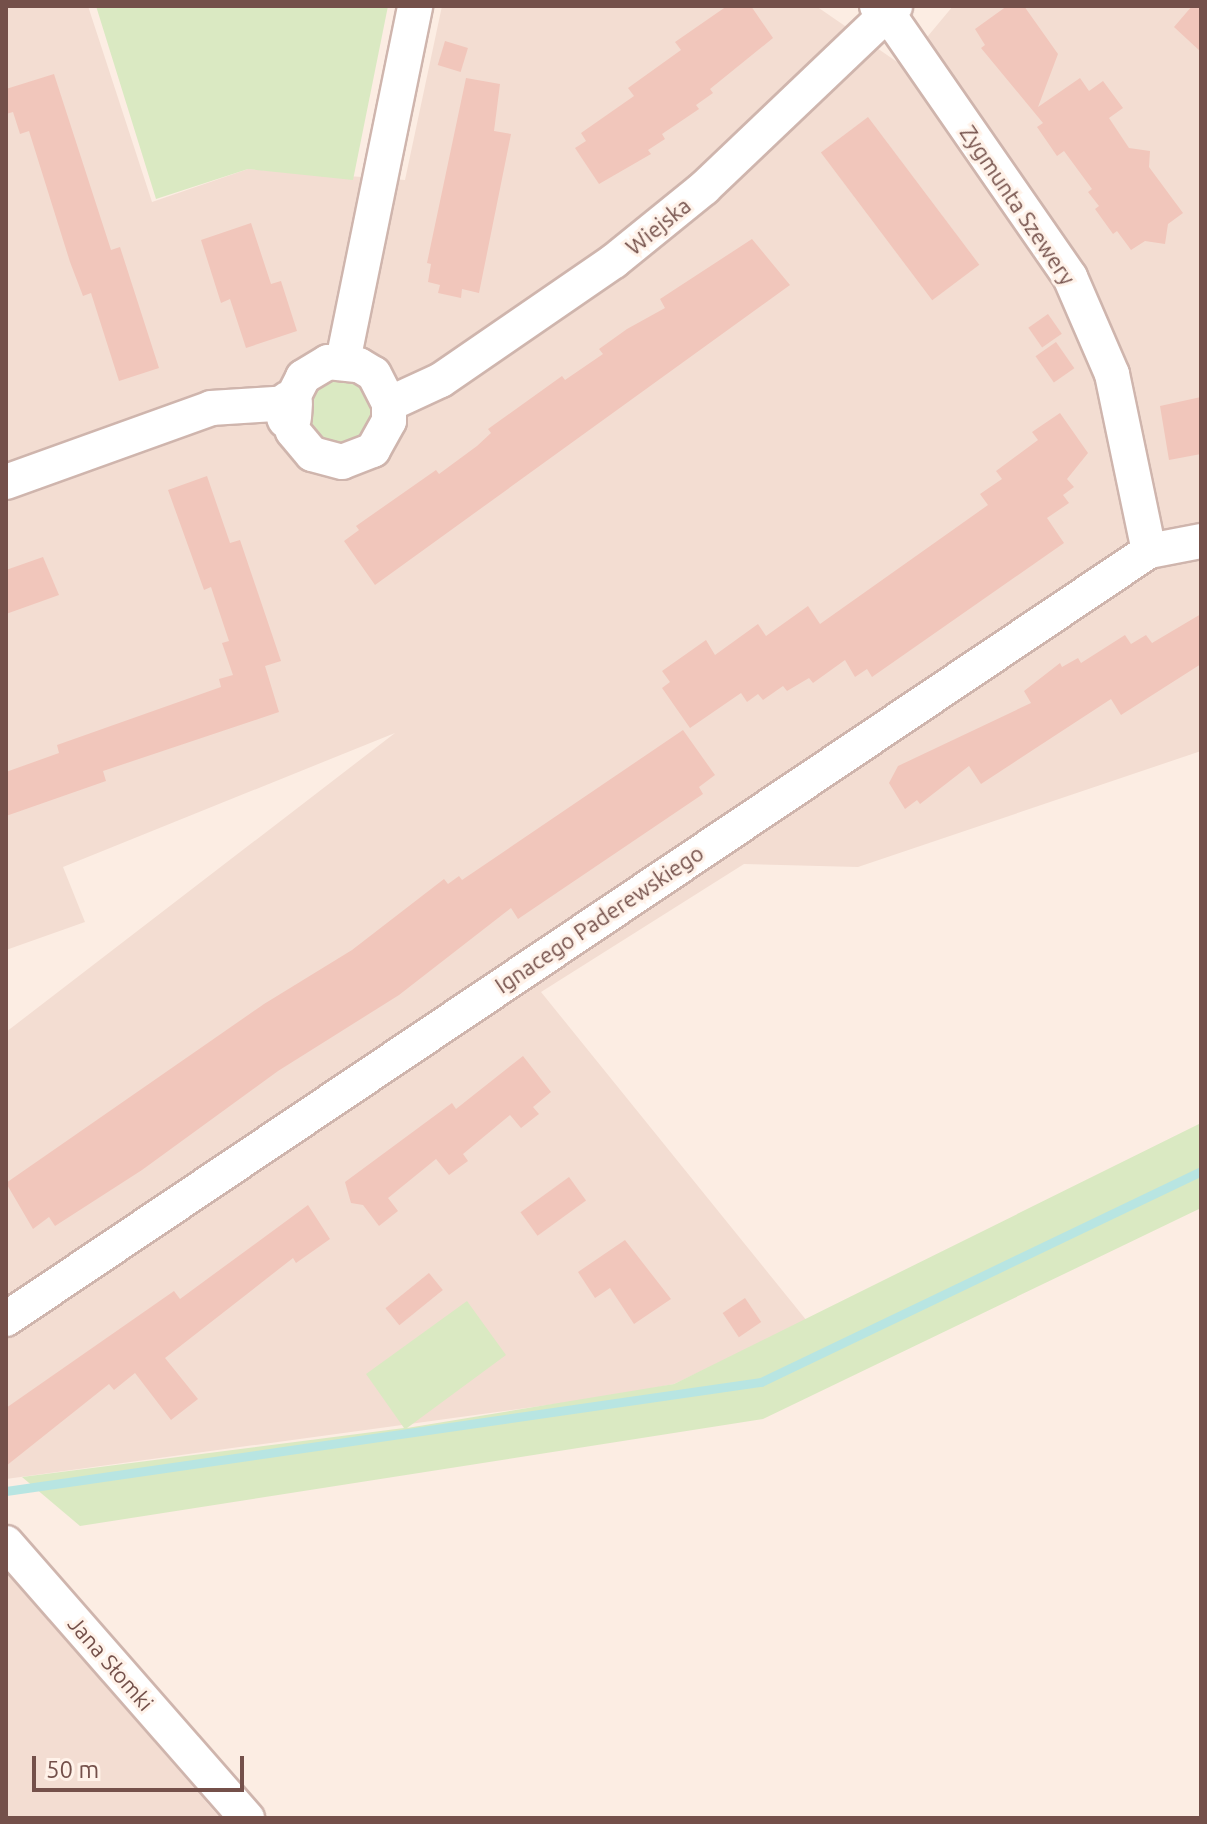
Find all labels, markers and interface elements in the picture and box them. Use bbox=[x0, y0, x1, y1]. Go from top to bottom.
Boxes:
street label: Zygmunta Szewery bbox=[955, 120, 1081, 290]
street label: Wiejska bbox=[620, 192, 696, 260]
street label: Ignacego Paderewskiego bbox=[490, 839, 708, 999]
street label: Jana Słomki bbox=[63, 1610, 159, 1716]
scale bar bbox=[36, 1740, 248, 1790]
text: 50 m bbox=[46, 1756, 99, 1783]

